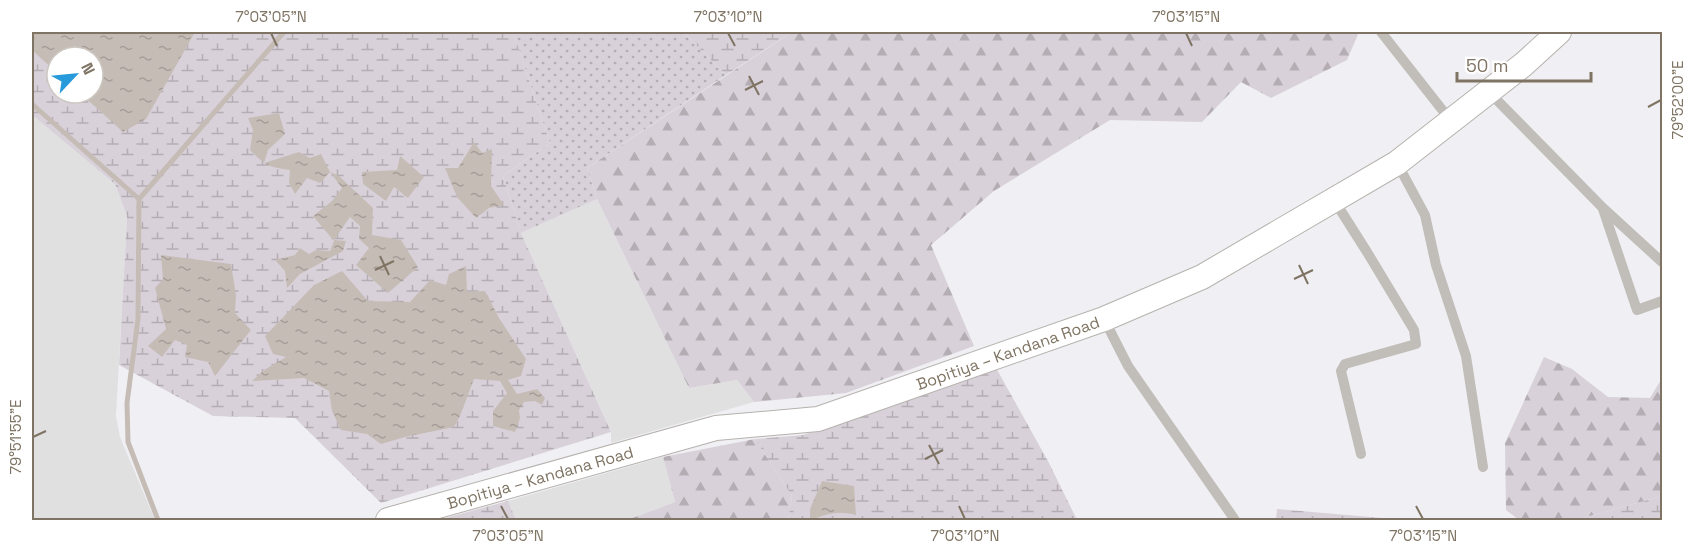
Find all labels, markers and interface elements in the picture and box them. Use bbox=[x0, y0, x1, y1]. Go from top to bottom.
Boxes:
text: 7°03'05"N bbox=[235, 7, 307, 26]
text: 7°03'10"N bbox=[694, 7, 762, 26]
text: 7°03'15"N bbox=[1152, 7, 1220, 26]
north arrow bbox=[45, 45, 105, 105]
scale bar bbox=[1457, 45, 1590, 83]
text: 50 m bbox=[1466, 54, 1508, 77]
text: N bbox=[76, 59, 100, 78]
text: 79°52'00"E bbox=[1668, 60, 1687, 140]
street label: Bopitiya – Kandana Road bbox=[913, 311, 1102, 395]
text: 79°51'55"E bbox=[6, 400, 25, 474]
street label: Bopitiya – Kandana Road bbox=[445, 442, 636, 514]
text: 7°03'05"N bbox=[472, 526, 544, 545]
text: 7°03'10"N bbox=[931, 526, 999, 545]
text: 7°03'15"N bbox=[1389, 526, 1457, 545]

